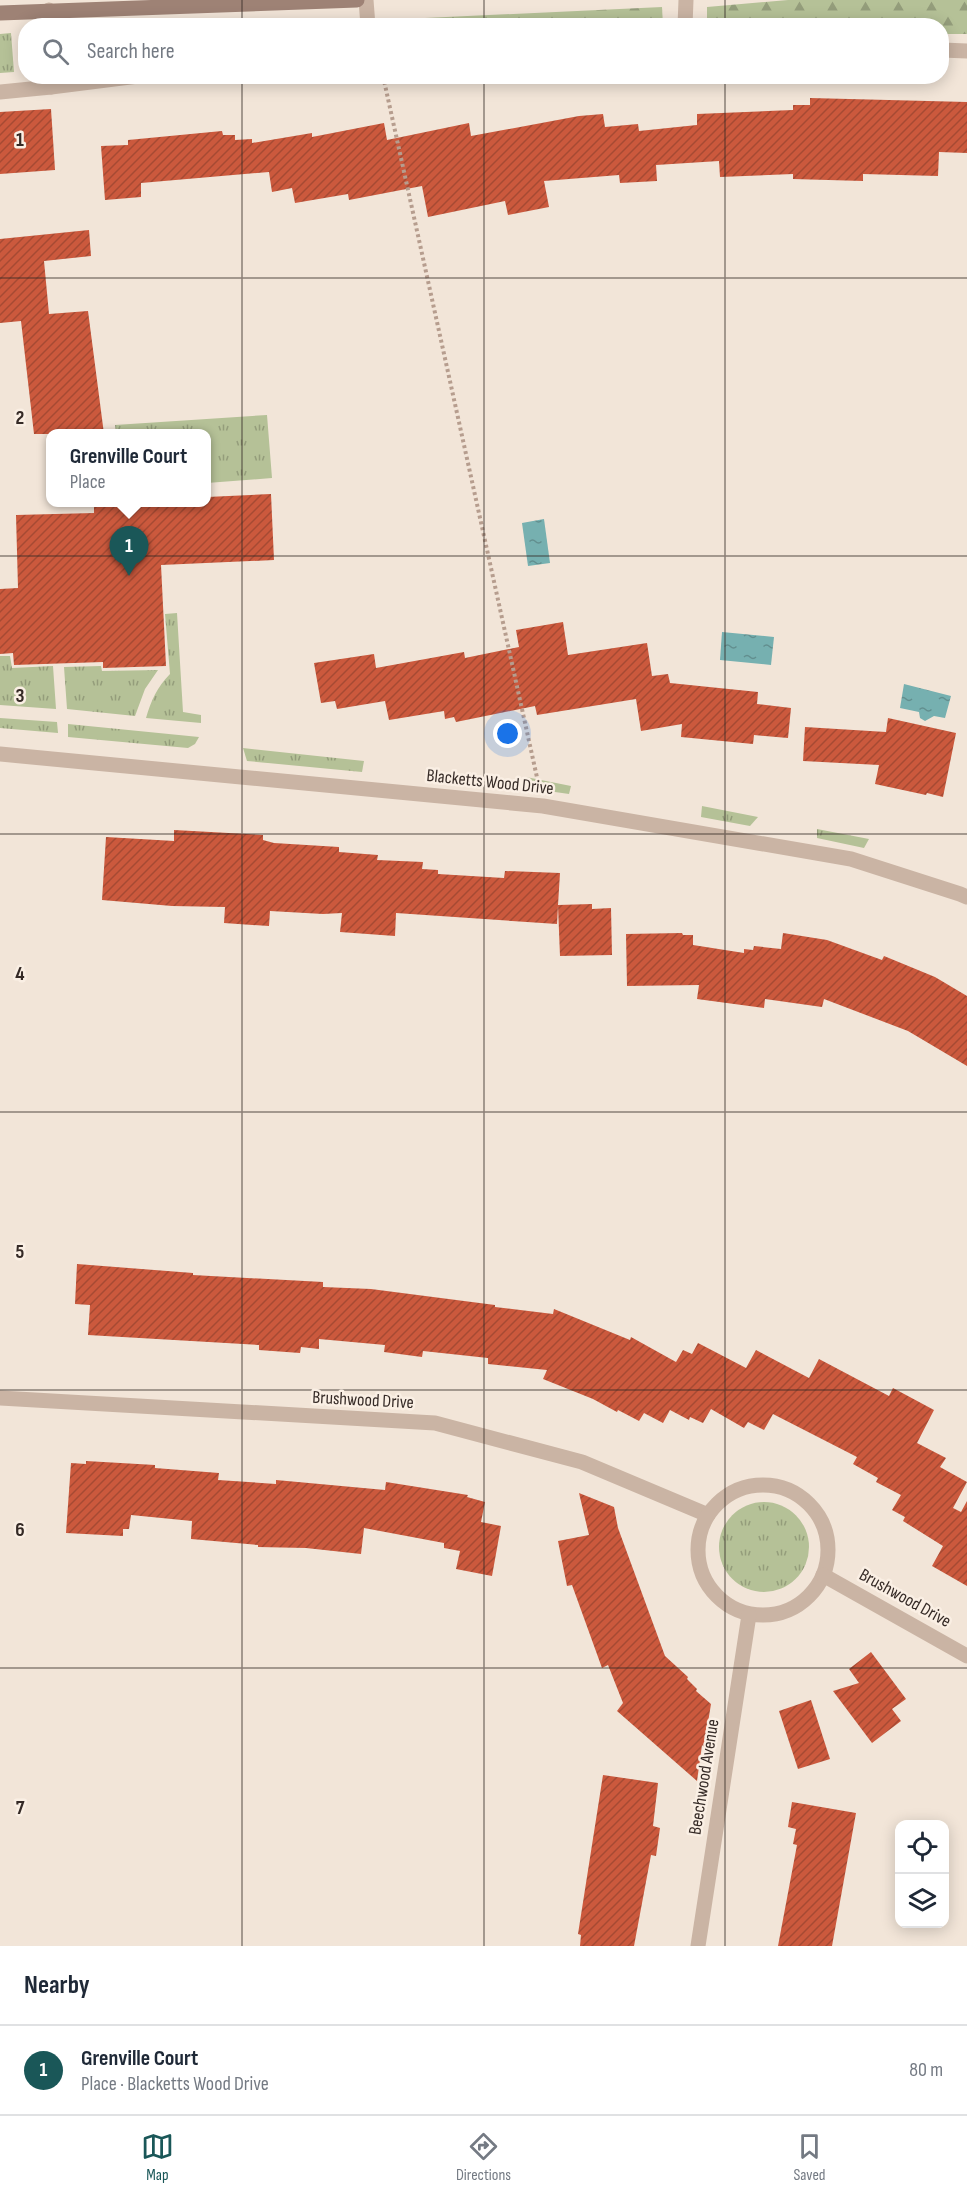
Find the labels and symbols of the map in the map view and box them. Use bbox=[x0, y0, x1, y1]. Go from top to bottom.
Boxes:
text: 1 bbox=[16, 128, 24, 152]
text: 2 bbox=[16, 406, 24, 430]
pin: 1 bbox=[110, 526, 148, 576]
text: 3 bbox=[16, 684, 25, 708]
your location bbox=[493, 719, 522, 748]
street label: Blacketts Wood Drive bbox=[425, 765, 555, 799]
text: 4 bbox=[15, 962, 25, 986]
text: 5 bbox=[16, 1240, 25, 1264]
street label: Brushwood Drive bbox=[312, 1387, 414, 1413]
text: 6 bbox=[15, 1518, 25, 1542]
street label: Brushwood Drive bbox=[855, 1564, 955, 1632]
street label: Beechwood Avenue bbox=[684, 1718, 724, 1836]
text: 7 bbox=[16, 1796, 25, 1820]

